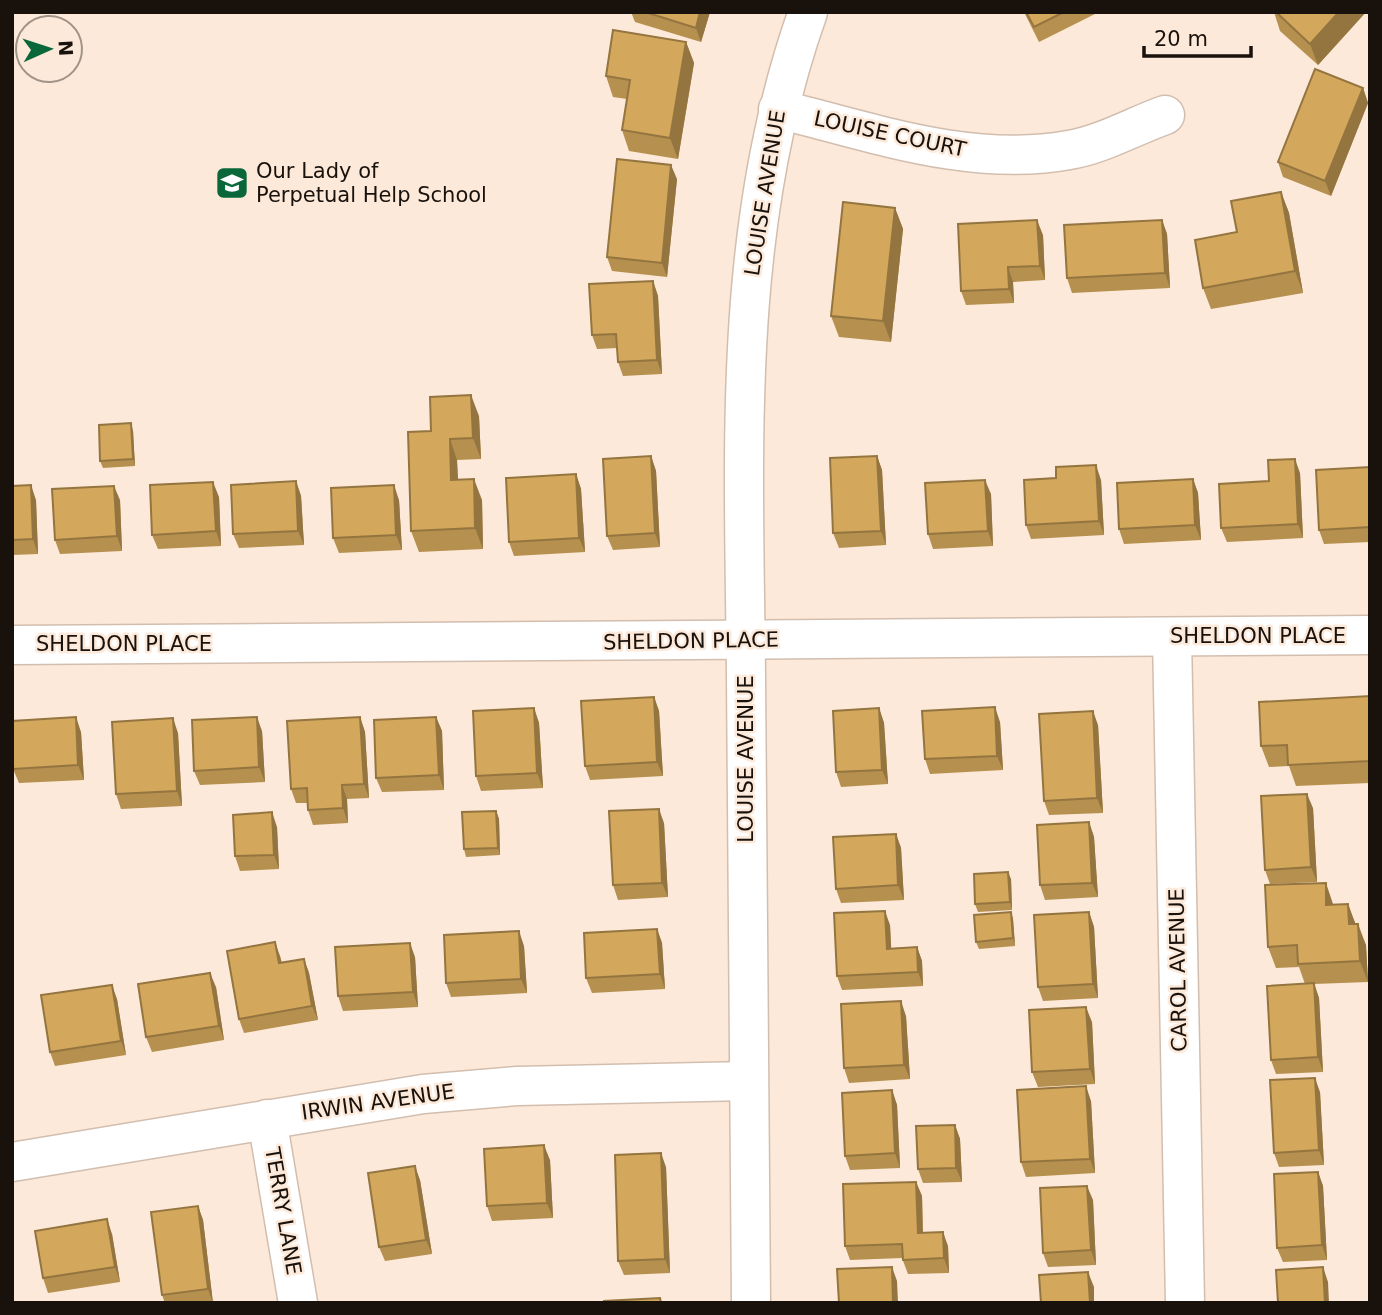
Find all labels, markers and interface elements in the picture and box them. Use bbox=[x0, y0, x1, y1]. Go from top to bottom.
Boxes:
north arrow bbox=[14, 14, 84, 84]
scale bar bbox=[1144, 14, 1251, 58]
text: 20 m bbox=[1154, 27, 1208, 51]
text: N bbox=[55, 40, 77, 57]
street label: LOUISE COURT bbox=[812, 106, 968, 162]
street label: LOUISE AVENUE bbox=[740, 108, 790, 278]
place label: Our Lady of Perpetual Help School bbox=[256, 159, 487, 207]
school or university icon: Our Lady of Perpetual Help School bbox=[213, 164, 251, 202]
street label: SHELDON PLACE bbox=[1170, 624, 1346, 648]
street label: SHELDON PLACE bbox=[603, 627, 779, 655]
street label: SHELDON PLACE bbox=[36, 632, 212, 656]
street label: LOUISE AVENUE bbox=[734, 675, 758, 843]
street label: CAROL AVENUE bbox=[1165, 888, 1191, 1052]
street label: IRWIN AVENUE bbox=[300, 1079, 456, 1125]
street label: TERRY LANE bbox=[260, 1144, 306, 1277]

